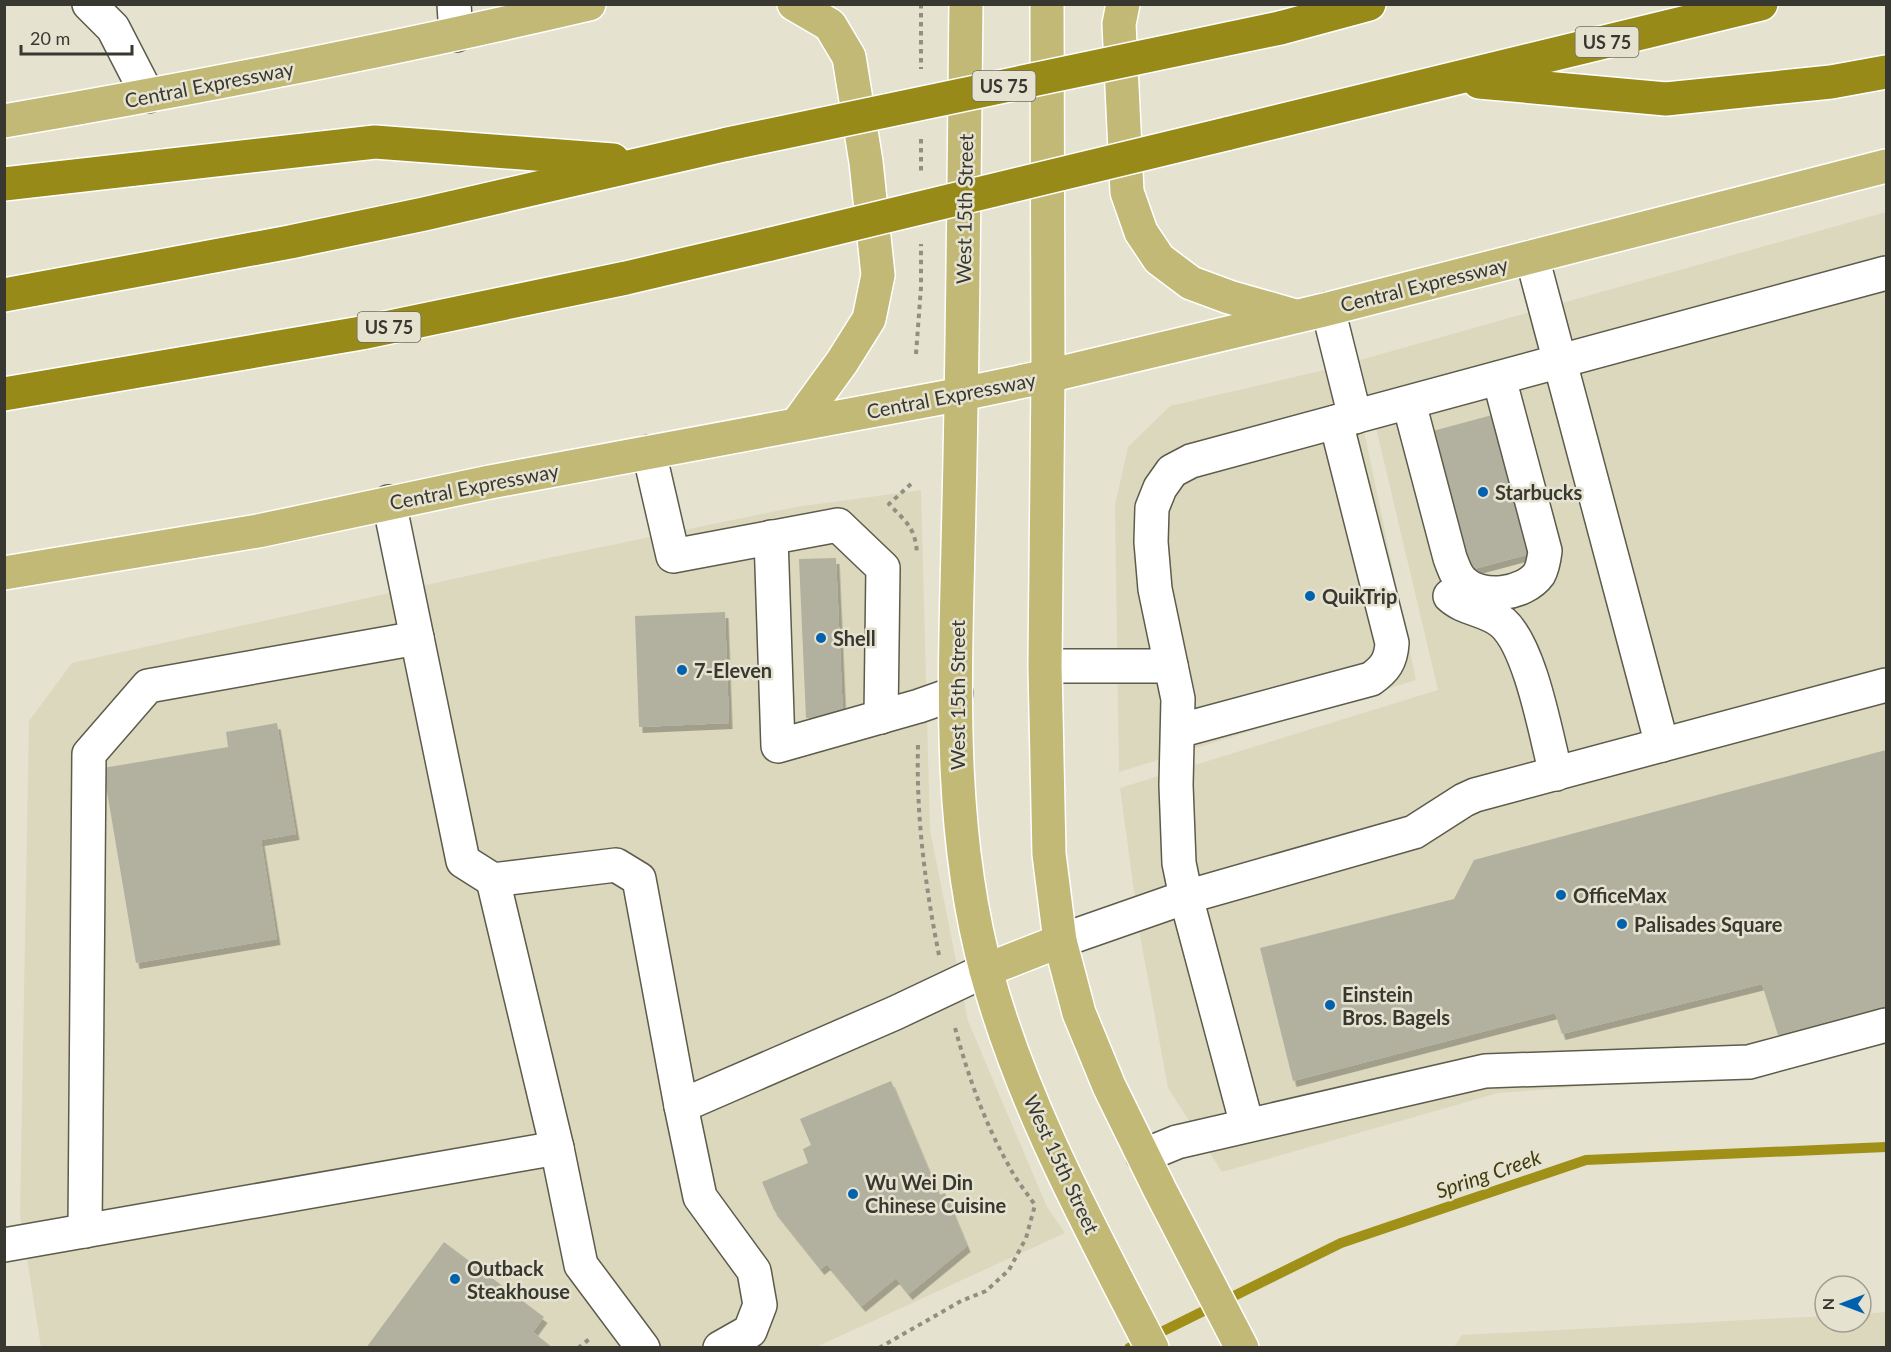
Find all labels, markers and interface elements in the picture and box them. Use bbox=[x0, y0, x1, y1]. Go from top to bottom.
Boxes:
scale bar bbox=[21, 18, 132, 56]
text: 20 m bbox=[30, 27, 70, 49]
road number: US 75 bbox=[1576, 27, 1638, 57]
street label: Central Expressway bbox=[122, 56, 296, 112]
road number: US 75 bbox=[972, 71, 1036, 101]
street label: West 15th Street bbox=[951, 134, 977, 284]
street label: Central Expressway bbox=[1338, 251, 1511, 316]
road number: US 75 bbox=[358, 312, 420, 342]
street label: Central Expressway bbox=[864, 367, 1038, 423]
street label: Central Expressway bbox=[387, 458, 561, 514]
place label: Starbucks bbox=[1495, 480, 1583, 504]
marker: Starbucks bbox=[1476, 485, 1490, 499]
place label: QuikTrip bbox=[1322, 584, 1397, 608]
marker: QuikTrip bbox=[1303, 589, 1317, 603]
street label: West 15th Street bbox=[945, 620, 969, 770]
place label: Shell bbox=[833, 626, 876, 650]
marker: Shell bbox=[814, 631, 828, 645]
place label: 7-Eleven bbox=[694, 658, 772, 682]
marker: 7-Eleven bbox=[675, 663, 689, 677]
place label: OfficeMax bbox=[1573, 883, 1667, 907]
marker: OfficeMax bbox=[1554, 888, 1568, 902]
place label: Palisades Square bbox=[1634, 912, 1783, 936]
marker: Palisades Square bbox=[1615, 917, 1629, 931]
place label: Einstein Bros. Bagels bbox=[1342, 982, 1450, 1029]
marker: Einstein Bros. Bagels bbox=[1323, 998, 1337, 1012]
street label: West 15th Street bbox=[1019, 1091, 1105, 1237]
water label: Spring Creek bbox=[1432, 1143, 1545, 1203]
place label: Wu Wei Din Chinese Cuisine bbox=[865, 1170, 1006, 1217]
marker: Wu Wei Din Chinese Cuisine bbox=[846, 1187, 860, 1201]
place label: Outback Steakhouse bbox=[467, 1256, 570, 1303]
marker: Outback Steakhouse bbox=[448, 1272, 462, 1286]
north arrow bbox=[1813, 1274, 1873, 1334]
text: N bbox=[1818, 1298, 1837, 1310]

